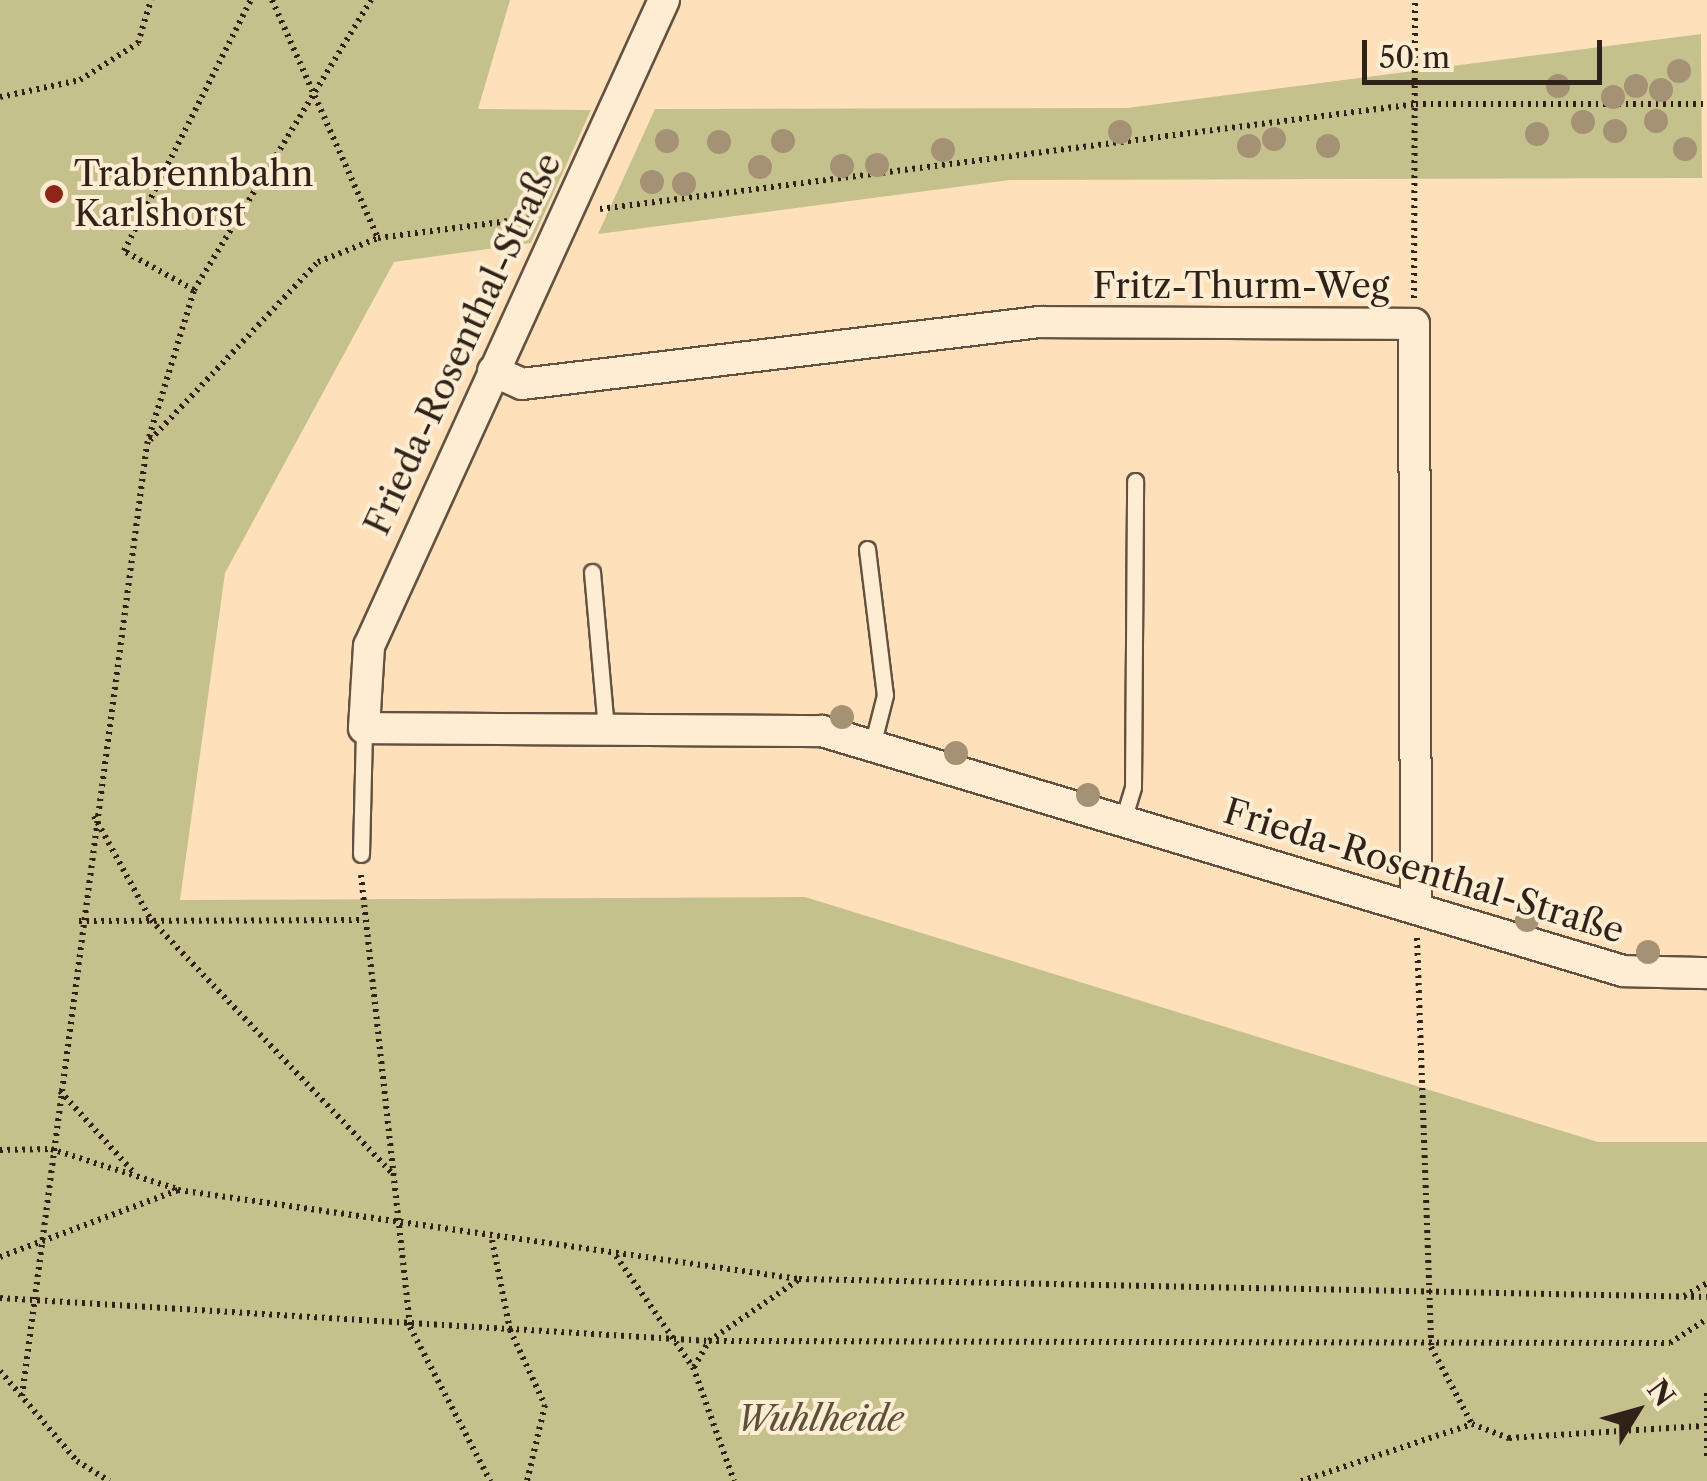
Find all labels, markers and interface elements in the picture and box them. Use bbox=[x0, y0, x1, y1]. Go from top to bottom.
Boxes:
scale bar bbox=[1367, 20, 1607, 82]
text: 50 m bbox=[1379, 39, 1450, 76]
street label: Frieda-Rosenthal-Straße bbox=[356, 147, 570, 541]
place label: Trabrennbahn Karlshorst bbox=[74, 153, 313, 235]
marker: Trabrennbahn Karlshorst bbox=[43, 183, 65, 205]
street label: Fritz-Thurm-Weg bbox=[1093, 265, 1389, 307]
street label: Frieda-Rosenthal-Straße bbox=[1219, 790, 1629, 952]
north arrow bbox=[1587, 1361, 1687, 1461]
text: N bbox=[1640, 1373, 1682, 1413]
park label: Wuhlheide bbox=[736, 1398, 904, 1440]

